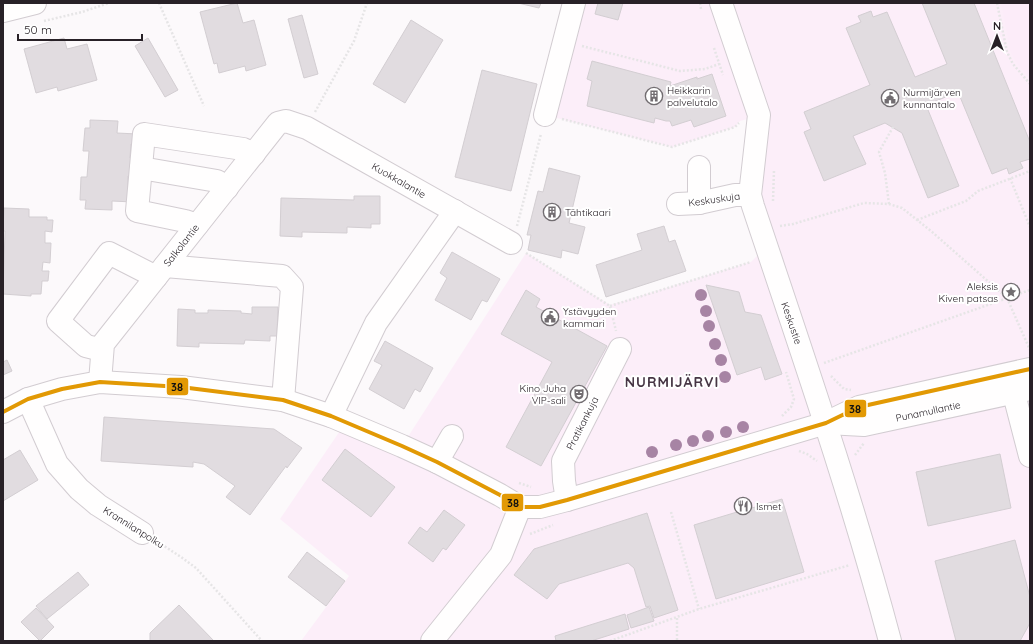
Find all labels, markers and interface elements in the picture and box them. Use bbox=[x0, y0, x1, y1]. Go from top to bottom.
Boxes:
scale bar bbox=[18, 16, 142, 42]
north arrow bbox=[977, 16, 1017, 56]
text: N bbox=[993, 19, 1001, 33]
text: 50 m bbox=[24, 22, 52, 37]
place label: Heikkarin palvelutalo bbox=[667, 84, 718, 109]
building icon: Heikkarin palvelutalo bbox=[644, 86, 664, 106]
place label: Nurmijärven kunnantalo bbox=[903, 86, 961, 111]
public building icon: Nurmijärven kunnantalo bbox=[880, 88, 900, 108]
street label: Kuokkalantie bbox=[369, 160, 428, 201]
street label: Keskuskuja bbox=[687, 189, 741, 210]
building icon: Tähtikaari bbox=[542, 202, 562, 222]
place label: Tähtikaari bbox=[565, 206, 611, 219]
street label: Salkolantie bbox=[161, 221, 202, 269]
place label: Aleksis Kiven patsas bbox=[938, 280, 998, 305]
place icon: Aleksis Kiven patsas bbox=[1001, 282, 1021, 302]
street label: Keskustie bbox=[778, 300, 805, 346]
place label: Ystävyyden kammari bbox=[563, 305, 616, 330]
public building icon: Ystävyyden kammari bbox=[540, 307, 560, 327]
district label: NURMIJÄRVI bbox=[625, 373, 719, 391]
line badge: 38 bbox=[166, 377, 189, 396]
text: 38 bbox=[171, 380, 183, 394]
place label: Kino Juha VIP-sali bbox=[519, 382, 566, 407]
theatre icon: Kino Juha VIP-sali bbox=[569, 384, 589, 404]
street label: Pratikankuja bbox=[563, 394, 601, 452]
street label: Punamullantie bbox=[895, 398, 962, 425]
line badge: 38 bbox=[844, 399, 867, 418]
text: 38 bbox=[849, 402, 861, 416]
line badge: 38 bbox=[501, 493, 524, 512]
text: 38 bbox=[507, 496, 519, 510]
restaurant icon: Ismet bbox=[733, 496, 753, 516]
place label: Ismet bbox=[756, 500, 782, 513]
street label: Krannilanpolku bbox=[101, 503, 167, 551]

